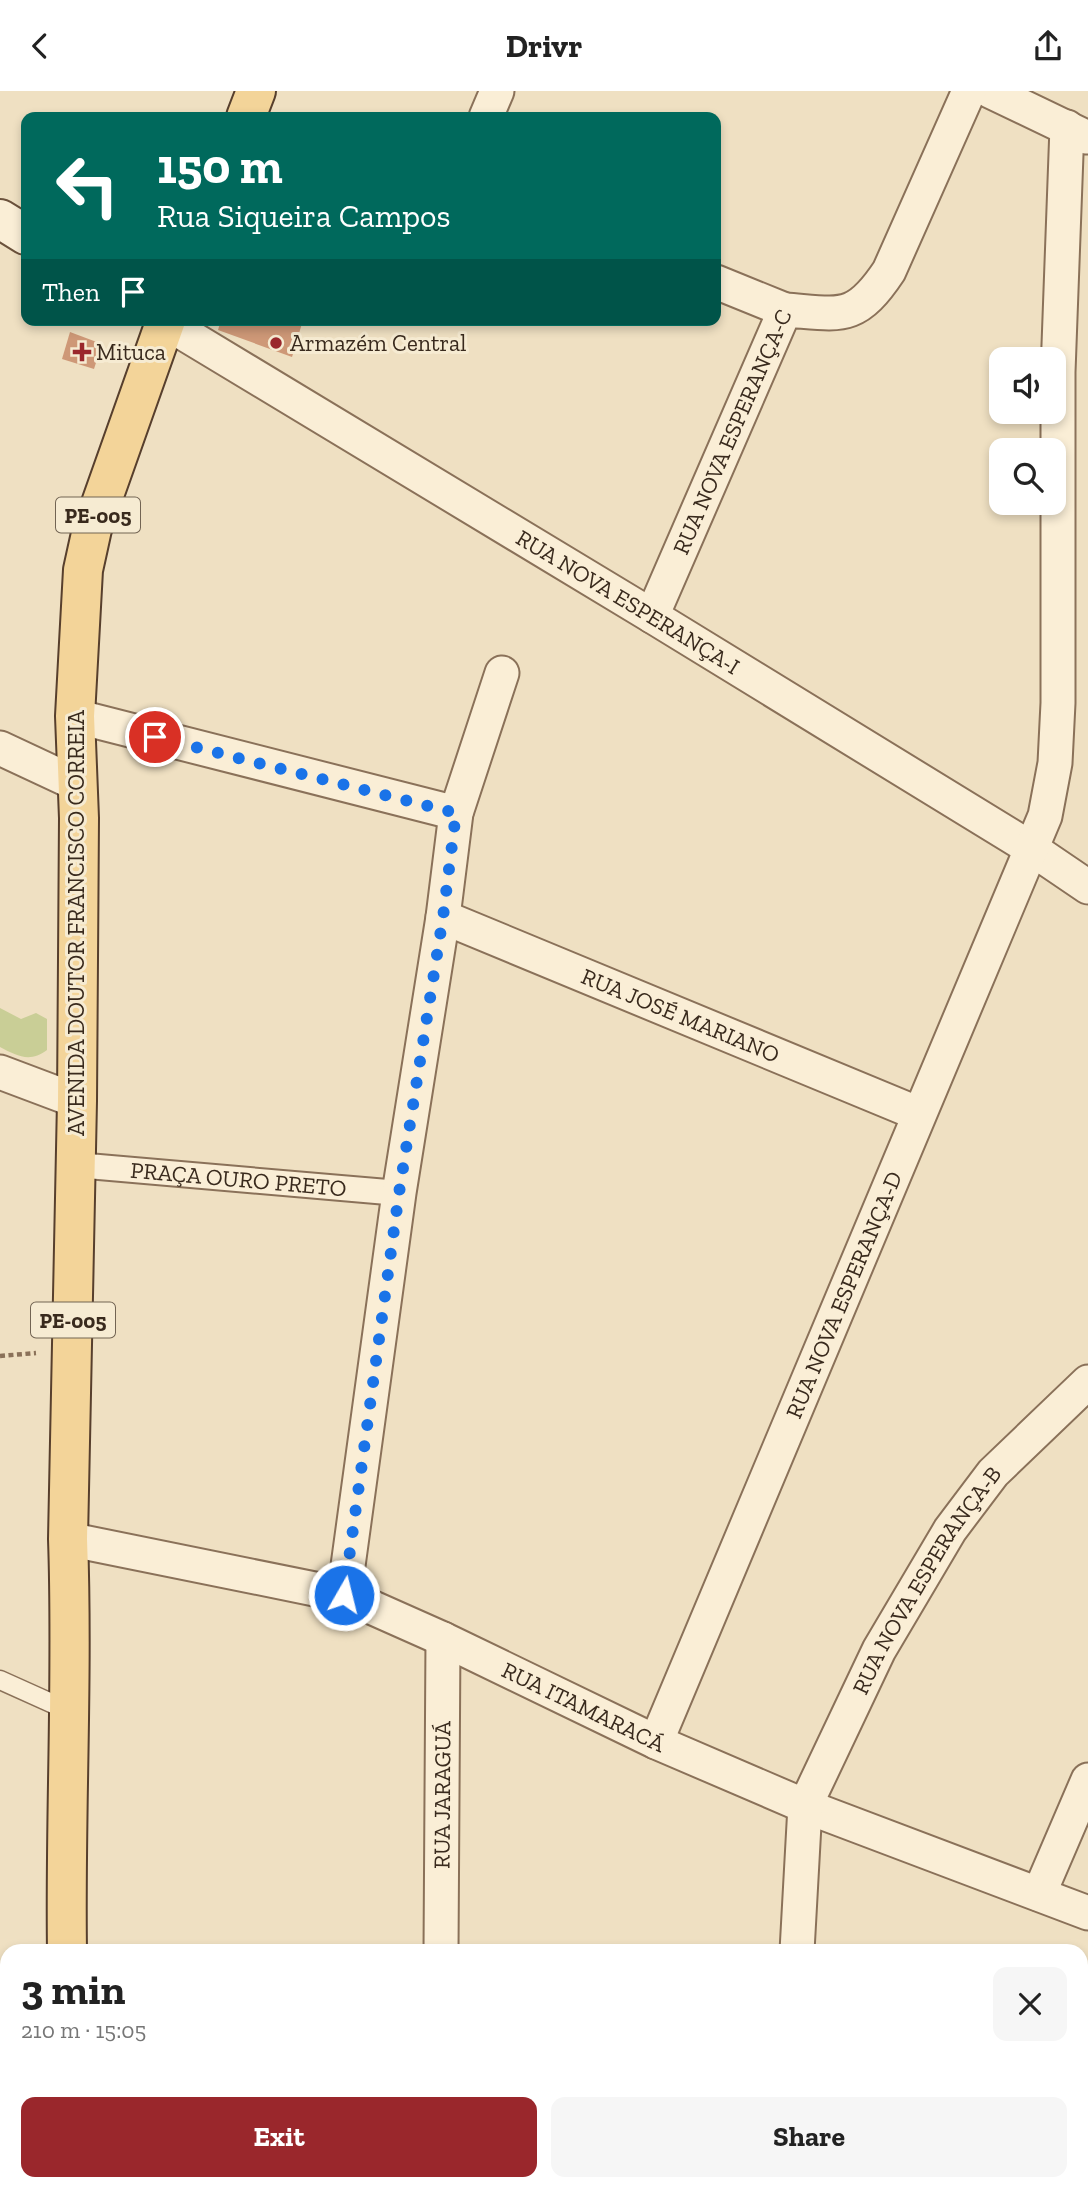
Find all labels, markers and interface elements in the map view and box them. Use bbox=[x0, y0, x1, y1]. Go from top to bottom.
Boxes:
icon: back bbox=[21, 27, 59, 65]
text: Drivr bbox=[506, 27, 582, 65]
icon: share bbox=[1029, 27, 1067, 65]
text: 150 m bbox=[157, 137, 283, 196]
icon: left bbox=[42, 140, 133, 231]
text: Rua Siqueira Campos bbox=[157, 197, 450, 235]
icon: arrive bbox=[114, 273, 152, 311]
text: Then bbox=[42, 276, 100, 308]
street label: RUA NOVA ESPERANÇA-C bbox=[667, 305, 798, 559]
place label: Armazém Central bbox=[290, 329, 466, 357]
marker: Armazém Central bbox=[268, 335, 284, 351]
place label: Mituca bbox=[96, 338, 166, 366]
marker: Mituca bbox=[74, 344, 90, 360]
map controls bbox=[989, 347, 1066, 515]
button: sound bbox=[989, 347, 1066, 424]
button: search bbox=[989, 438, 1066, 515]
road number: PE-005 bbox=[56, 497, 140, 533]
street label: RUA NOVA ESPERANÇA-I bbox=[511, 523, 745, 680]
pin bbox=[125, 707, 185, 767]
street label: AVENIDA DOUTOR FRANCISCO CORREIA bbox=[62, 709, 90, 1136]
icon: arrive bbox=[136, 718, 174, 756]
street label: RUA JOSÉ MARIANO bbox=[577, 962, 784, 1069]
street label: PRAÇA OURO PRETO bbox=[129, 1156, 348, 1202]
street label: RUA NOVA ESPERANÇA-D bbox=[780, 1167, 908, 1423]
road number: PE-005 bbox=[31, 1303, 115, 1337]
street label: RUA NOVA ESPERANÇA-B bbox=[846, 1461, 1007, 1699]
position arrow bbox=[307, 1558, 381, 1632]
street label: RUA ITAMARACÁ bbox=[497, 1656, 670, 1759]
street label: RUA JARAGUÁ bbox=[428, 1720, 456, 1869]
text: 3 min bbox=[21, 1964, 126, 2015]
button: close bbox=[993, 1967, 1067, 2041]
text: 210 m · 15:05 bbox=[21, 2016, 146, 2044]
button: Exit bbox=[21, 2097, 537, 2177]
button: Share bbox=[551, 2097, 1067, 2177]

